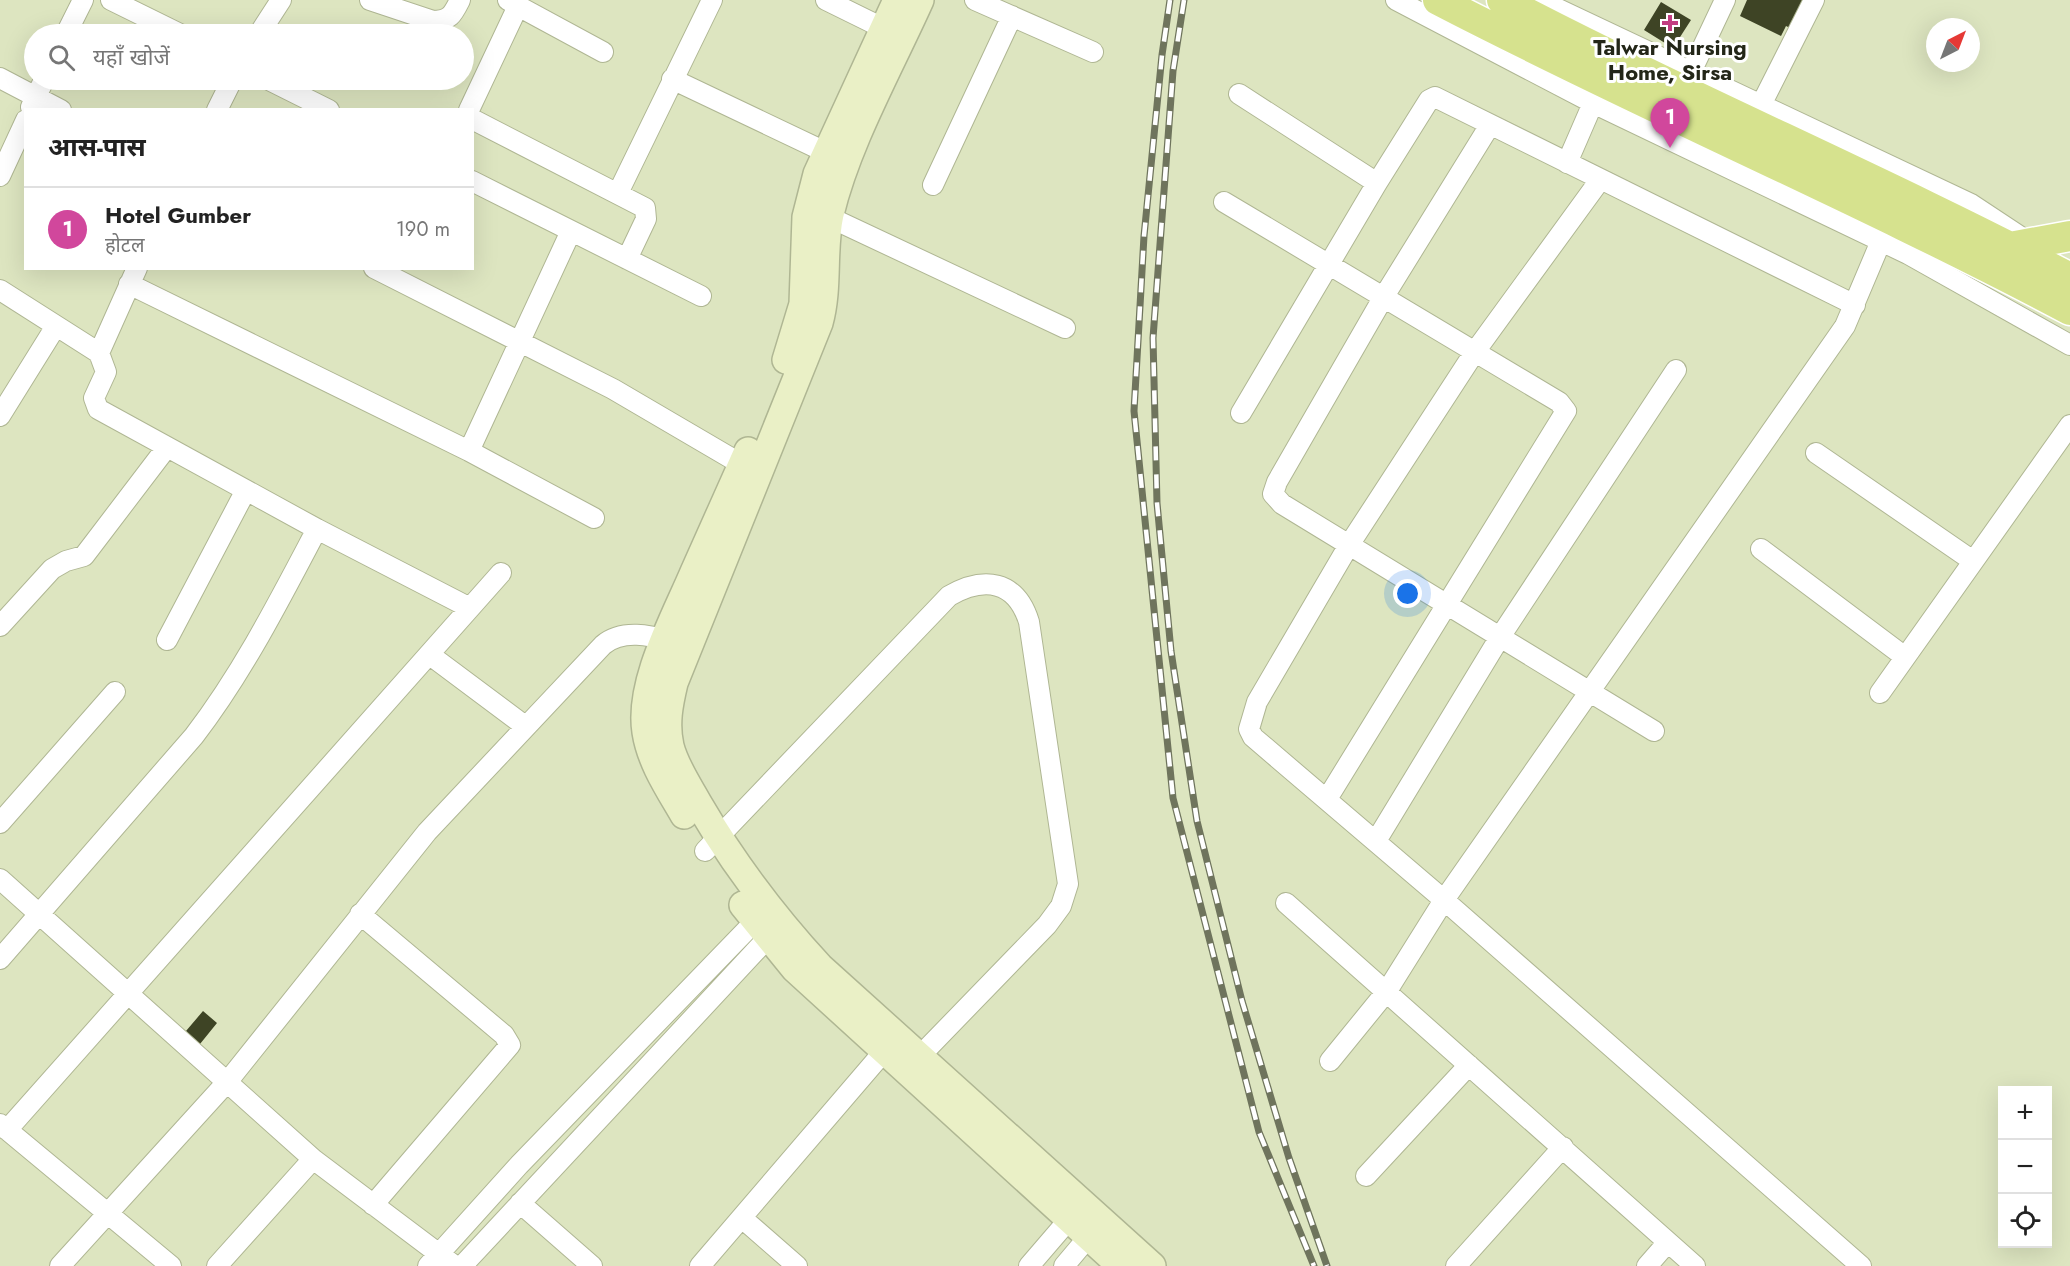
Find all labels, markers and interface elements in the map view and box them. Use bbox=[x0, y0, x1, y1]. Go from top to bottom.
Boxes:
marker: Talwar Nursing Home, Sirsa bbox=[1661, 14, 1679, 32]
north arrow bbox=[1926, 18, 1980, 72]
search box bbox=[24, 24, 474, 90]
place label: Talwar Nursing Home, Sirsa bbox=[1593, 31, 1747, 88]
icon: search bbox=[45, 41, 78, 74]
text: यहाँ खोजें bbox=[93, 41, 170, 73]
pin: 1 bbox=[1650, 98, 1690, 148]
text: आस-पास bbox=[48, 128, 146, 166]
text: Hotel Gumber bbox=[105, 199, 251, 231]
text: 1 bbox=[62, 215, 73, 244]
text: 190 m bbox=[396, 215, 450, 244]
text: होटल bbox=[105, 231, 144, 260]
your location bbox=[1393, 579, 1422, 608]
map controls bbox=[1998, 1086, 2052, 1248]
button: + bbox=[1998, 1086, 2052, 1140]
button: − bbox=[1998, 1140, 2052, 1194]
button: locate bbox=[1998, 1194, 2052, 1248]

